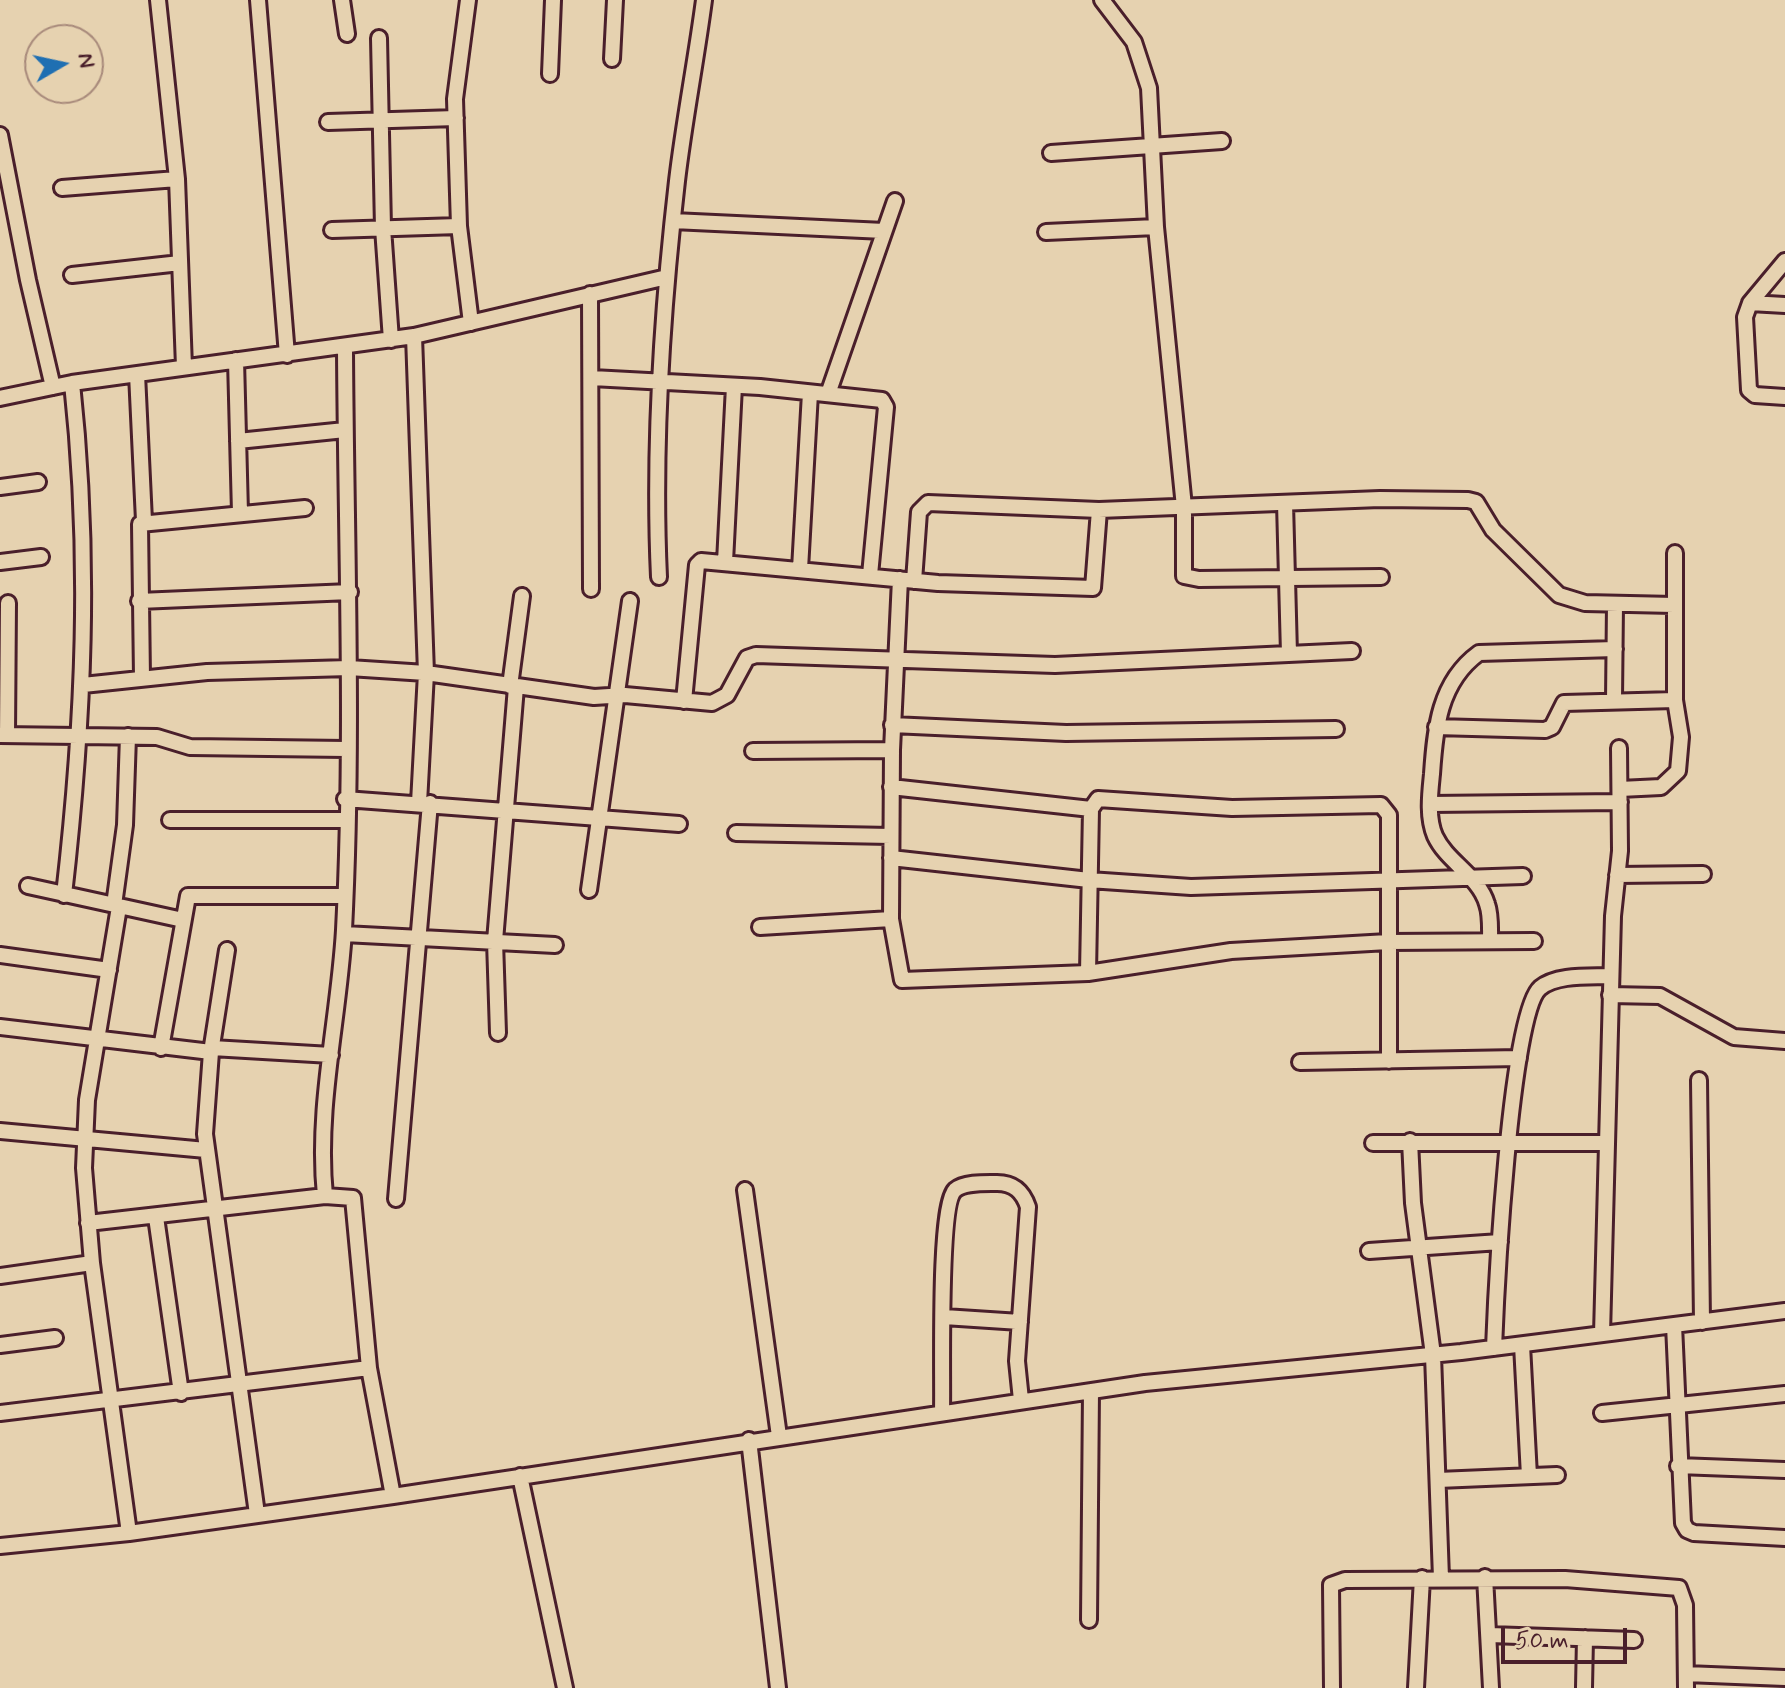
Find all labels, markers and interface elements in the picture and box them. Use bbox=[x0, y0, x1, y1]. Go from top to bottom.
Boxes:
north arrow bbox=[24, 24, 104, 104]
text: N bbox=[71, 51, 101, 70]
scale bar bbox=[1505, 1612, 1631, 1662]
text: 50 m bbox=[1515, 1626, 1569, 1657]

